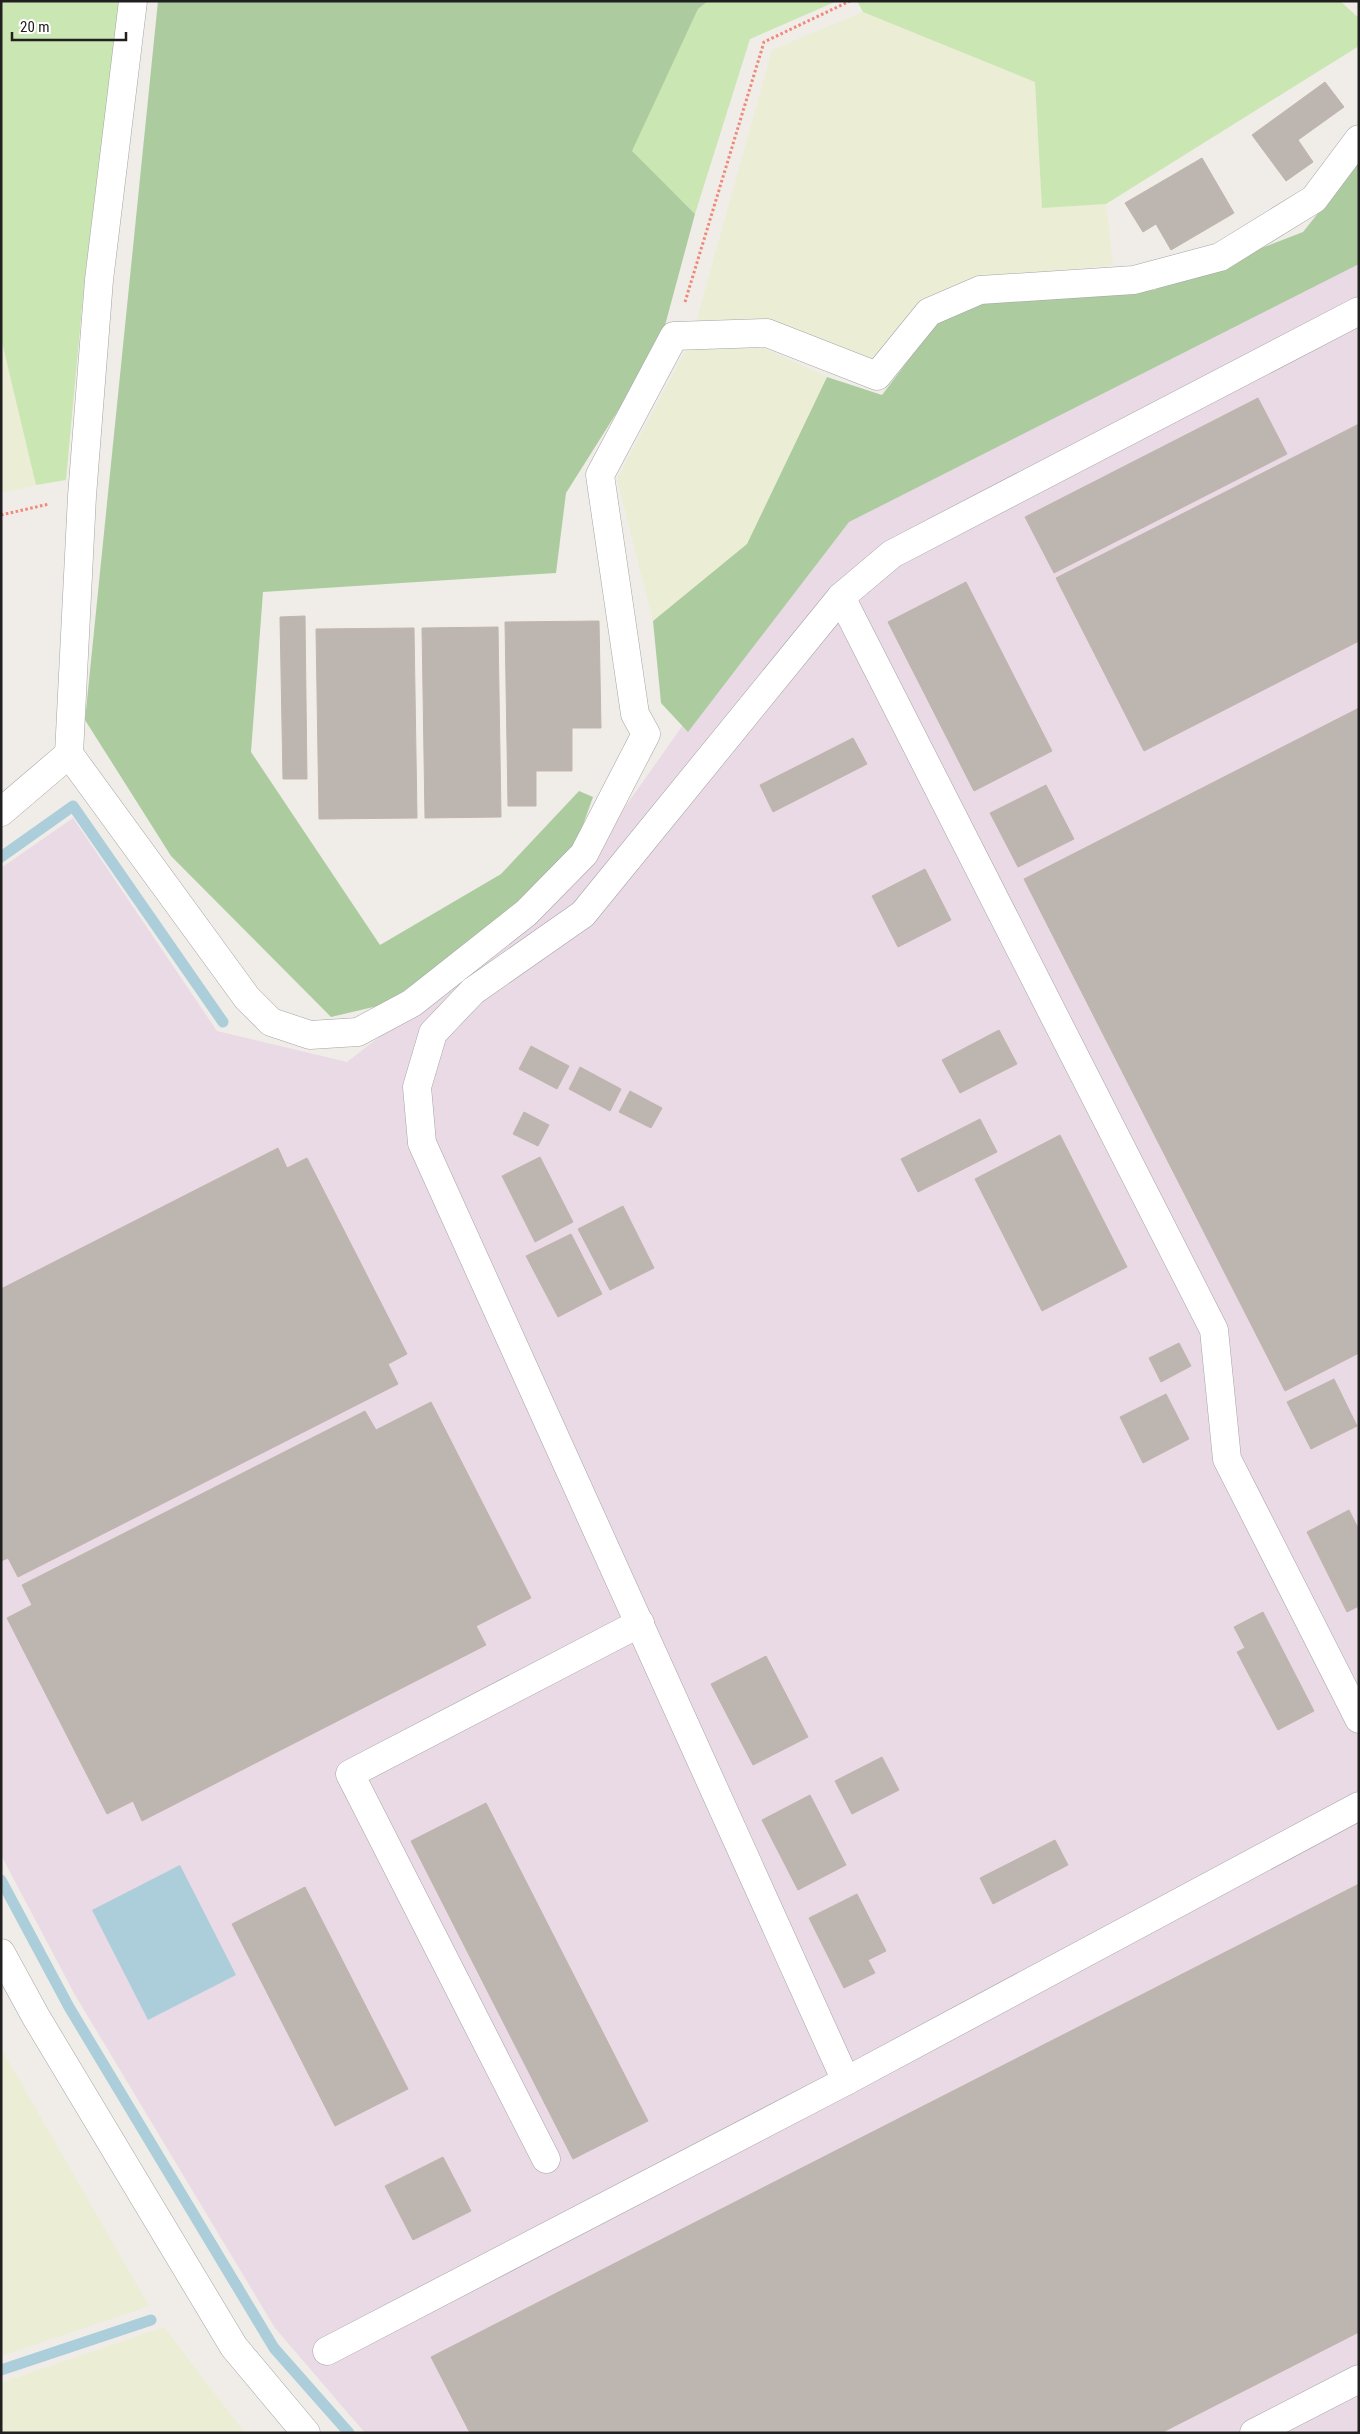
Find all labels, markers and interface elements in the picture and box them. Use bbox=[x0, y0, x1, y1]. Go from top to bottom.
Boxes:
scale bar bbox=[12, 10, 126, 42]
text: 20 m bbox=[20, 18, 50, 36]

